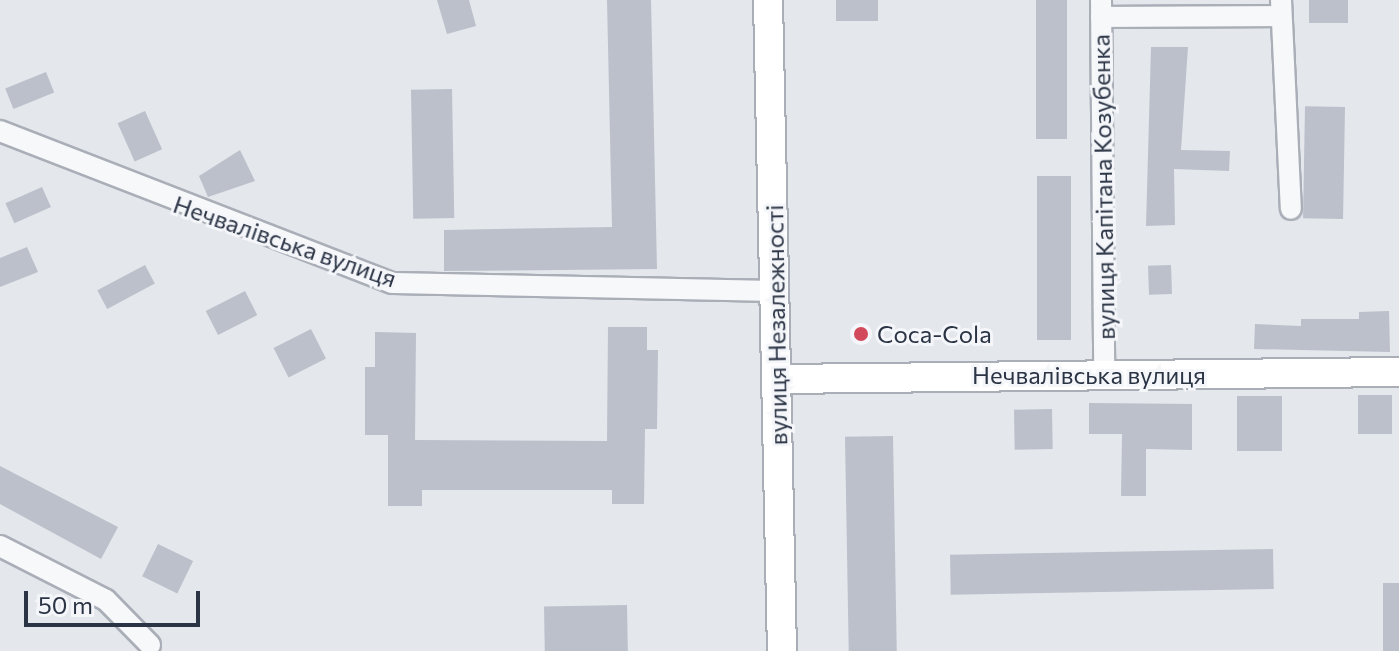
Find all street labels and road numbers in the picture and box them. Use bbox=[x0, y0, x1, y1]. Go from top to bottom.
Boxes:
street label: вулиця Капітана Козубенка bbox=[1086, 34, 1120, 340]
street label: Нечвалівська вулиця bbox=[170, 189, 400, 293]
street label: вулиця Незалежності bbox=[760, 204, 792, 446]
street label: Нечвалівська вулиця bbox=[972, 361, 1206, 389]

